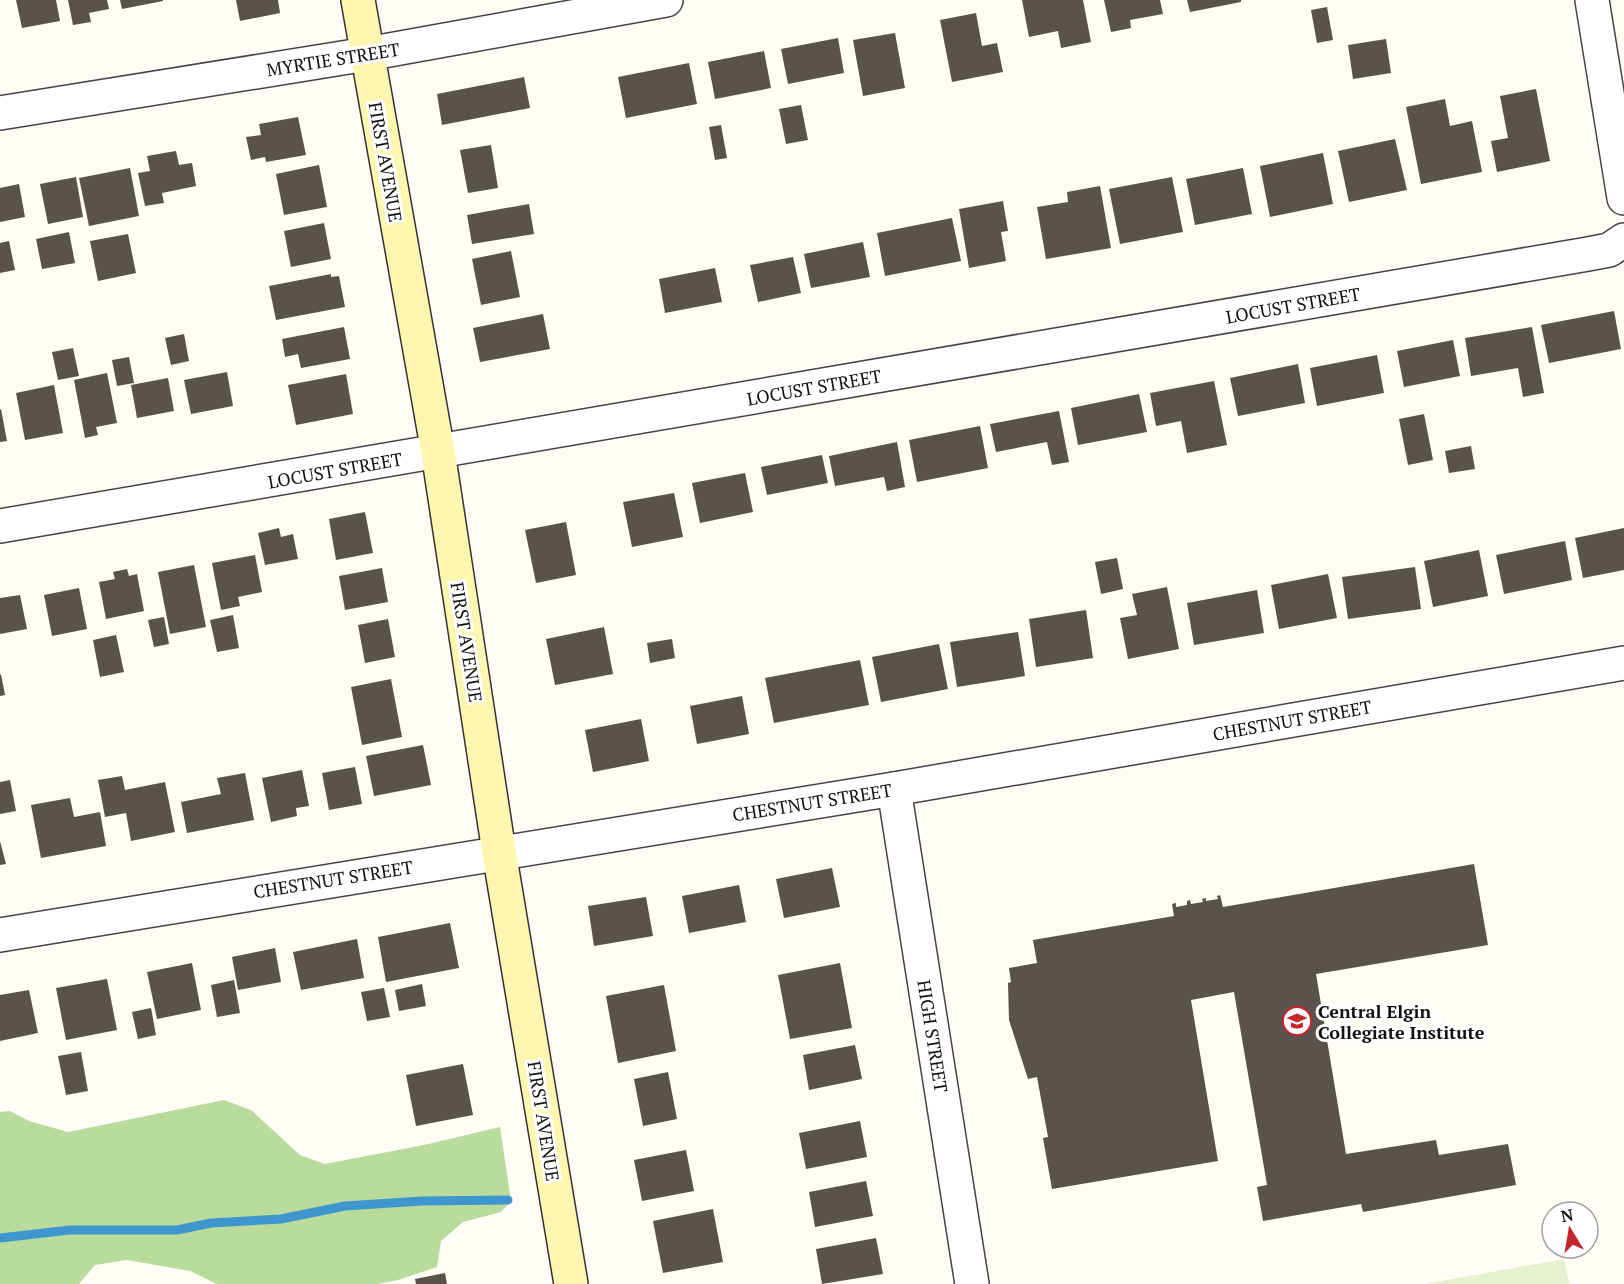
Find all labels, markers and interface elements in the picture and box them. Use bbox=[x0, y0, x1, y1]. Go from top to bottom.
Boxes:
street label: MYRTIE STREET bbox=[265, 37, 401, 81]
street label: FIRST AVENUE bbox=[364, 100, 408, 224]
street label: LOCUST STREET bbox=[1224, 281, 1362, 329]
street label: LOCUST STREET bbox=[745, 363, 883, 411]
street label: LOCUST STREET bbox=[266, 446, 404, 494]
street label: FIRST AVENUE bbox=[446, 580, 488, 704]
street label: CHESTNUT STREET bbox=[1211, 694, 1373, 746]
street label: CHESTNUT STREET bbox=[731, 778, 893, 826]
street label: CHESTNUT STREET bbox=[252, 855, 414, 903]
street label: HIGH STREET bbox=[912, 978, 954, 1094]
place label: Central Elgin Collegiate Institute bbox=[1318, 999, 1485, 1044]
school or university icon: Central Elgin Collegiate Institute bbox=[1281, 1005, 1313, 1037]
street label: FIRST AVENUE bbox=[523, 1059, 565, 1183]
north arrow bbox=[1540, 1200, 1600, 1260]
text: N bbox=[1559, 1203, 1575, 1227]

